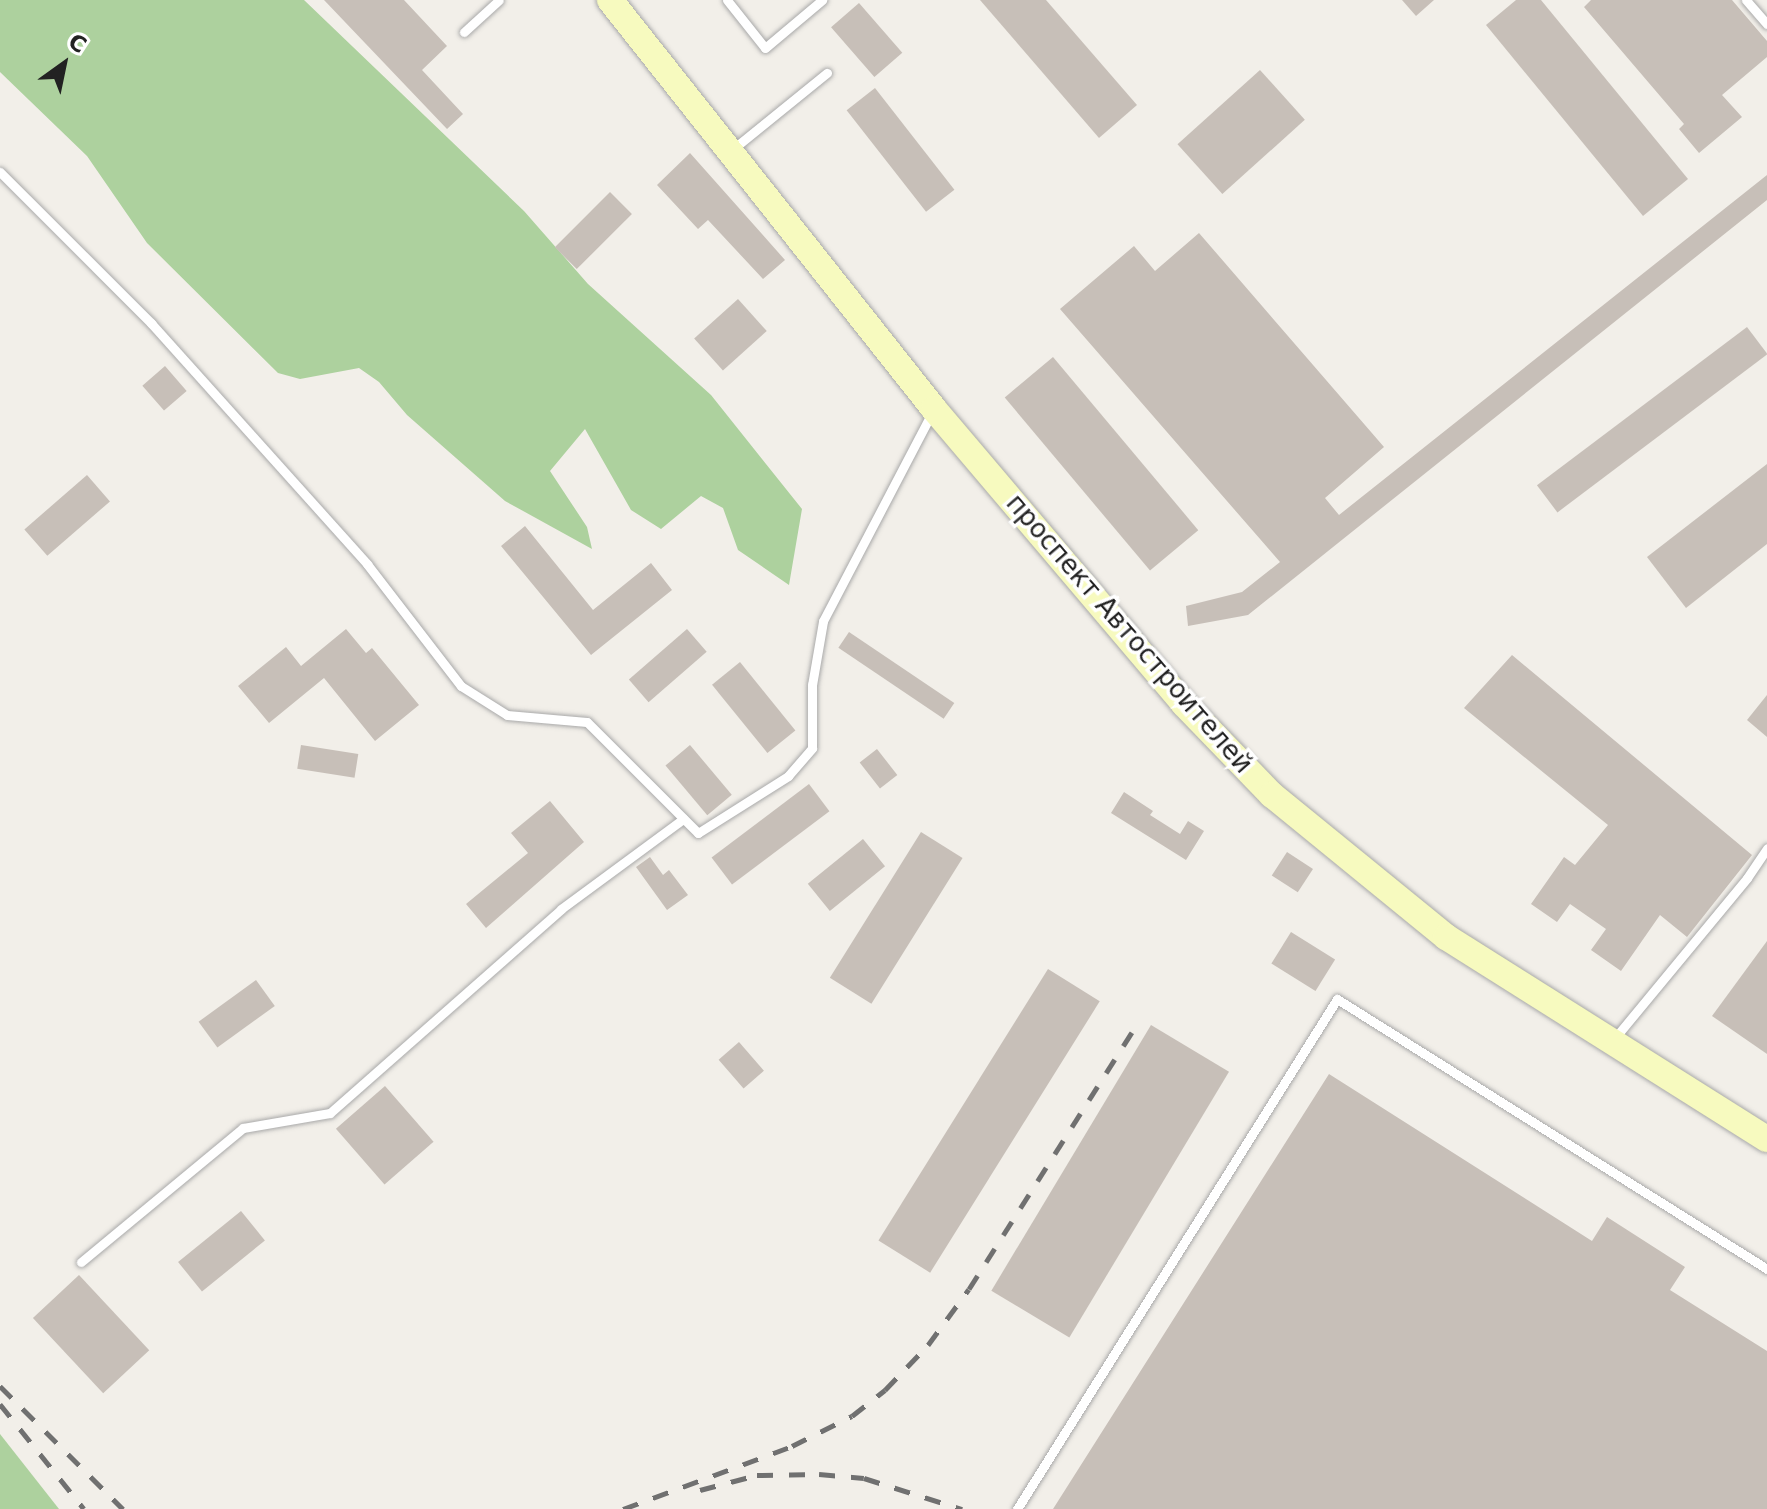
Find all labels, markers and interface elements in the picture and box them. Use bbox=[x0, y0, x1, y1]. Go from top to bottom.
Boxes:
north arrow bbox=[24, 24, 104, 104]
text: С bbox=[64, 29, 91, 58]
street label: проспект Автостроителей bbox=[999, 488, 1259, 780]

